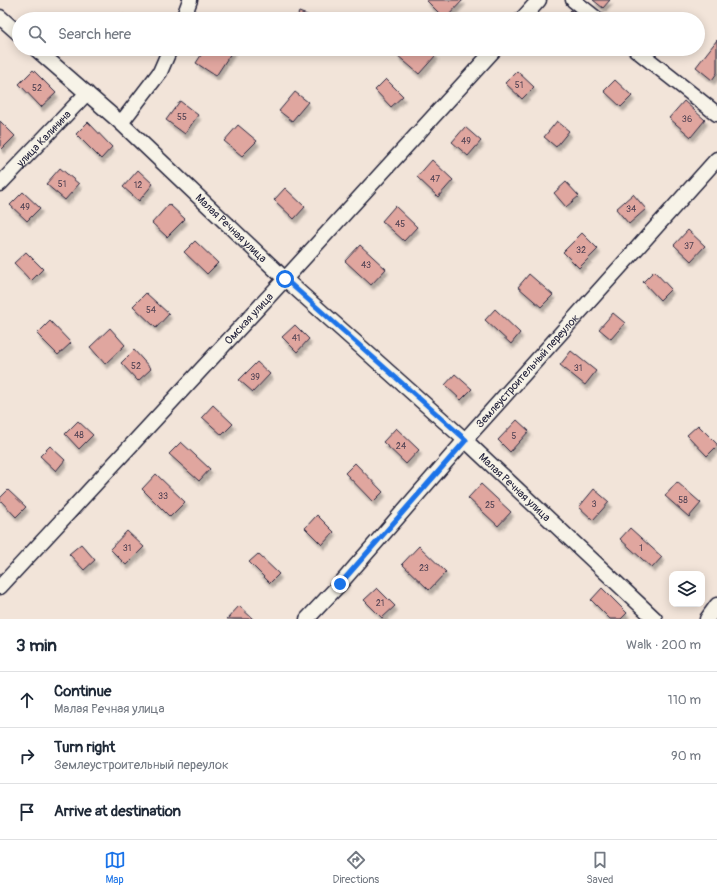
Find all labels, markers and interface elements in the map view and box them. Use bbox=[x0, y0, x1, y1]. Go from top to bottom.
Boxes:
search box bbox=[12, 12, 705, 56]
icon: search bbox=[26, 23, 48, 45]
text: Search here bbox=[58, 25, 131, 44]
house number: 51 bbox=[515, 80, 523, 91]
house number: 52 bbox=[32, 83, 42, 94]
street label: улица Калинина bbox=[13, 108, 74, 170]
house number: 55 bbox=[177, 112, 187, 123]
house number: 36 bbox=[682, 114, 692, 125]
house number: 49 bbox=[461, 136, 471, 147]
house number: 47 bbox=[430, 174, 440, 185]
house number: 51 bbox=[58, 179, 66, 190]
house number: 12 bbox=[134, 180, 142, 191]
street label: Малая Речная улица bbox=[193, 191, 269, 265]
house number: 49 bbox=[20, 202, 30, 213]
house number: 34 bbox=[626, 204, 637, 215]
house number: 45 bbox=[395, 219, 405, 230]
house number: 37 bbox=[684, 241, 694, 252]
house number: 32 bbox=[576, 245, 586, 256]
house number: 43 bbox=[361, 260, 371, 271]
route start bbox=[276, 270, 294, 288]
street label: Омская улица bbox=[222, 290, 276, 347]
house number: 54 bbox=[146, 305, 157, 316]
street label: Землеустроительный переулок bbox=[473, 311, 582, 430]
house number: 41 bbox=[292, 333, 300, 344]
house number: 52 bbox=[131, 361, 141, 372]
house number: 31 bbox=[574, 363, 582, 374]
house number: 39 bbox=[250, 372, 260, 383]
house number: 48 bbox=[74, 430, 84, 441]
house number: 5 bbox=[512, 431, 517, 442]
house number: 24 bbox=[396, 441, 407, 452]
street label: Малая Речная улица bbox=[476, 450, 553, 524]
house number: 33 bbox=[158, 491, 168, 502]
house number: 58 bbox=[678, 495, 688, 506]
house number: 3 bbox=[591, 499, 597, 510]
house number: 25 bbox=[485, 500, 495, 511]
house number: 31 bbox=[123, 543, 131, 554]
house number: 1 bbox=[639, 543, 643, 554]
house number: 23 bbox=[419, 563, 429, 574]
map controls bbox=[669, 571, 705, 607]
button: layers bbox=[669, 571, 705, 607]
route end bbox=[331, 575, 349, 593]
house number: 21 bbox=[376, 598, 384, 609]
text: 3 min bbox=[16, 635, 57, 656]
text: Walk · 200 m bbox=[626, 637, 701, 653]
text: Continue bbox=[54, 682, 112, 701]
icon: ahead bbox=[16, 689, 38, 711]
text: 110 m bbox=[668, 692, 701, 708]
text: Малая Речная улица bbox=[54, 701, 165, 717]
text: Turn right bbox=[54, 738, 115, 757]
icon: right bbox=[16, 745, 38, 767]
text: 90 m bbox=[671, 748, 701, 764]
text: Землеустроительный переулок bbox=[54, 757, 229, 773]
icon: arrive bbox=[16, 801, 38, 823]
text: Arrive at destination bbox=[54, 802, 181, 821]
tab: Map bbox=[104, 849, 126, 886]
tab: Directions bbox=[333, 849, 379, 886]
tab: Saved bbox=[586, 849, 613, 886]

